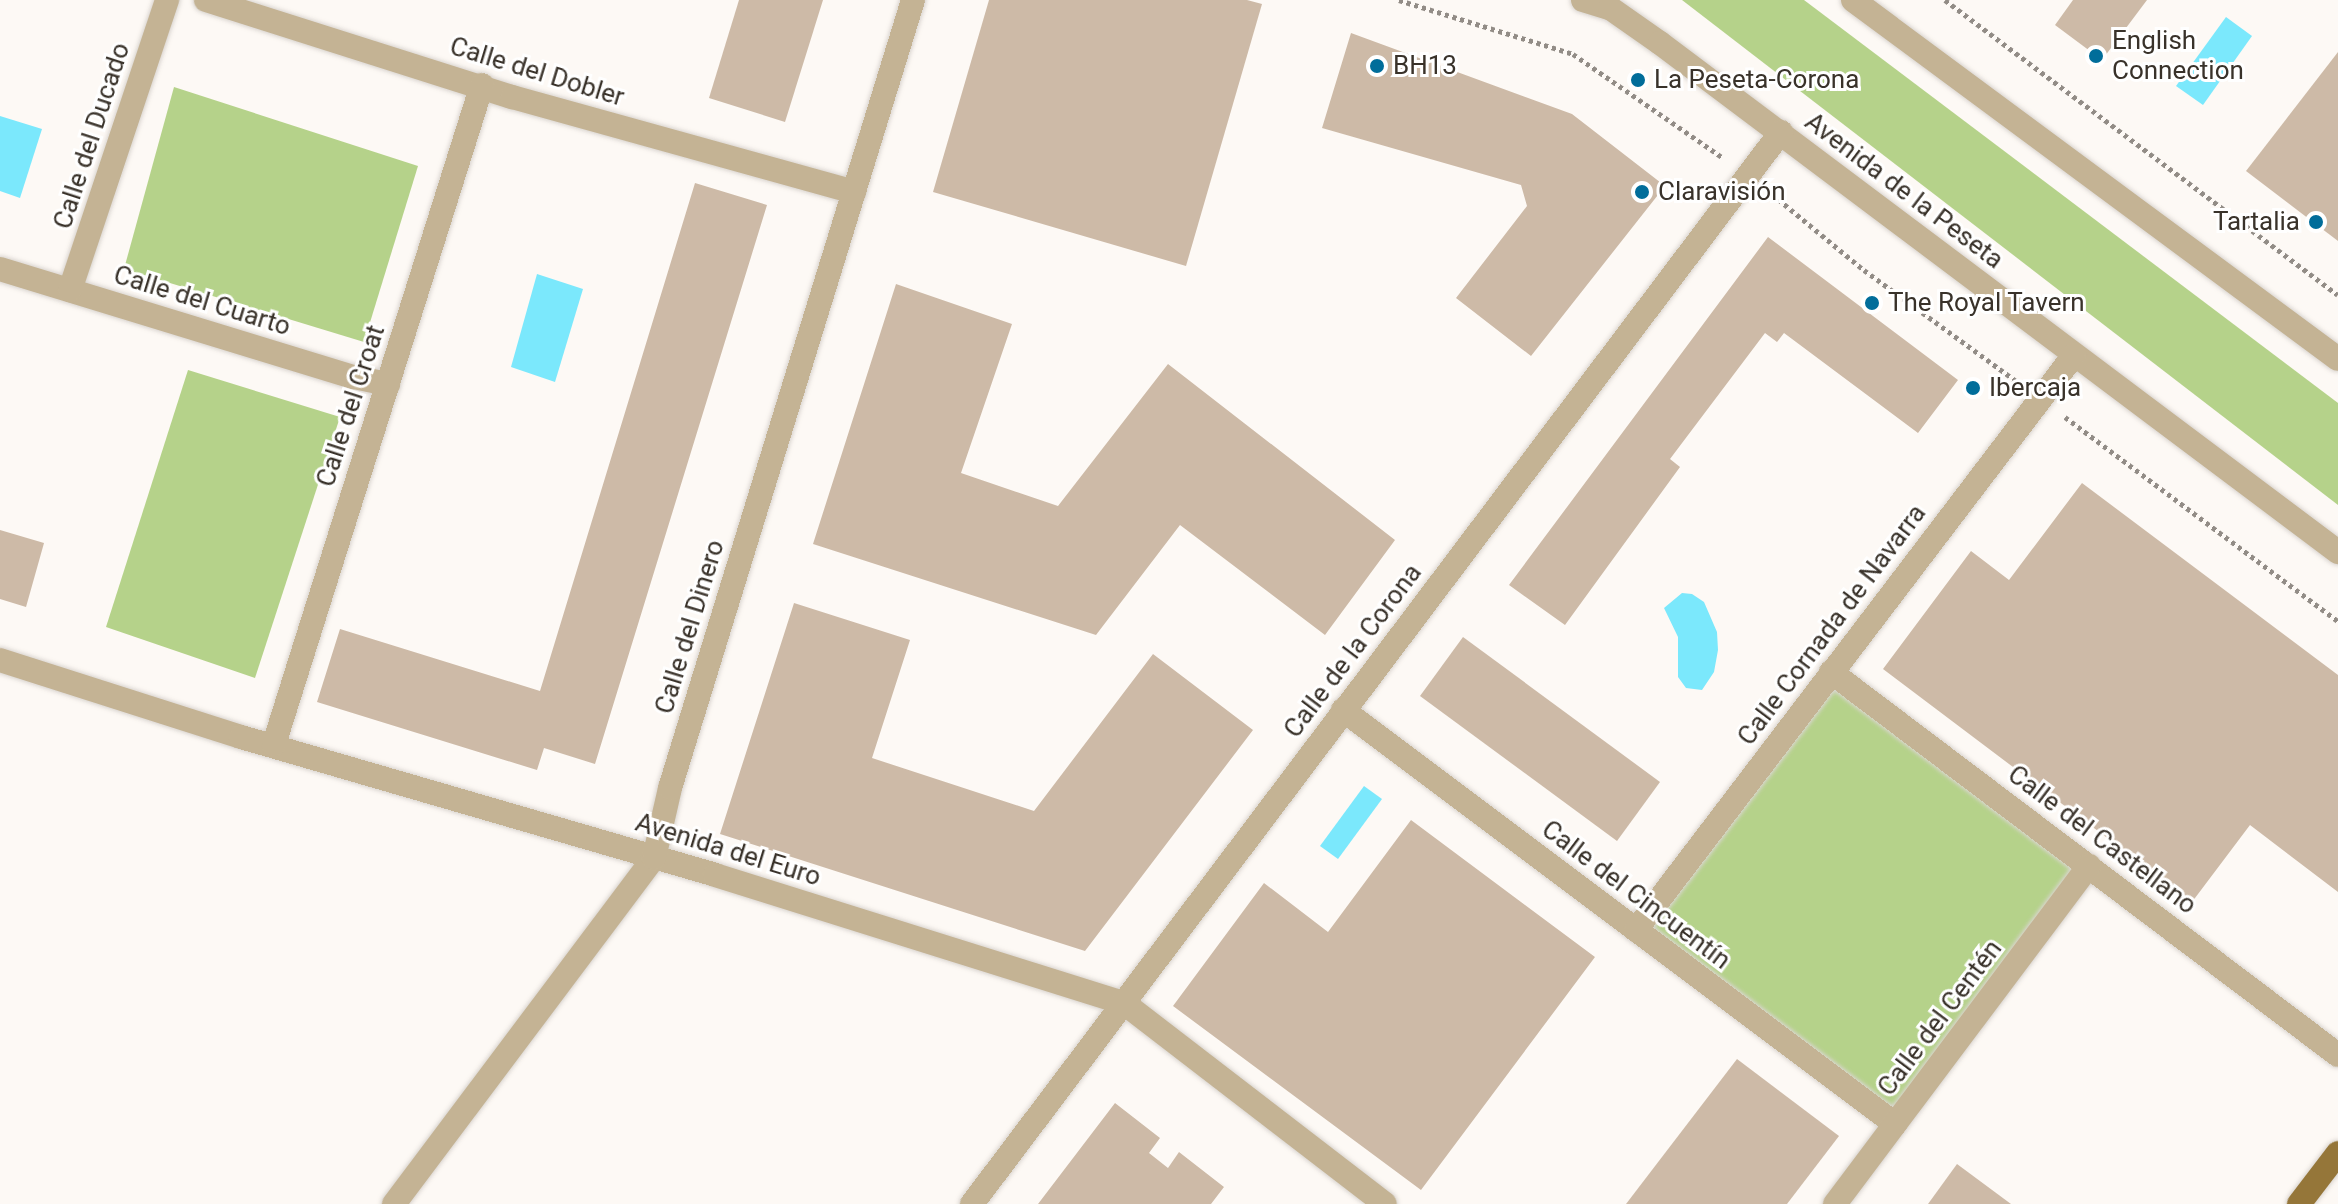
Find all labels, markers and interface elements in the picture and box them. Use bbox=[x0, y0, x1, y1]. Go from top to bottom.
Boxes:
place label: English Connection bbox=[2112, 25, 2244, 86]
street label: Calle del Dobler bbox=[446, 31, 628, 113]
street label: Calle del Ducado bbox=[47, 39, 137, 233]
marker: English Connection bbox=[2087, 47, 2105, 65]
place label: BH13 bbox=[1393, 50, 1457, 82]
marker: BH13 bbox=[1368, 57, 1386, 75]
place label: La Peseta-Corona bbox=[1654, 64, 1859, 96]
marker: La Peseta-Corona bbox=[1629, 71, 1647, 89]
street label: Avenida de la Peseta bbox=[1799, 106, 2009, 276]
place label: Claravisión bbox=[1658, 176, 1785, 208]
marker: Claravisión bbox=[1633, 183, 1651, 201]
place label: Tartalia bbox=[2213, 206, 2300, 238]
marker: Tartalia bbox=[2307, 213, 2325, 231]
street label: Calle del Cuarto bbox=[110, 259, 294, 343]
place label: The Royal Tavern bbox=[1888, 287, 2085, 319]
marker: The Royal Tavern bbox=[1863, 294, 1881, 312]
street label: Calle del Croat bbox=[310, 321, 392, 491]
place label: Ibercaja bbox=[1989, 372, 2081, 404]
marker: Ibercaja bbox=[1964, 379, 1982, 397]
street label: Calle Cornada de Navarra bbox=[1731, 498, 1933, 752]
street label: Calle del Dinero bbox=[649, 536, 731, 718]
street label: Calle de la Corona bbox=[1278, 558, 1428, 744]
street label: Calle del Castellano bbox=[2002, 759, 2202, 921]
street label: Avenida del Euro bbox=[632, 807, 824, 893]
street label: Calle del Cincuentín bbox=[1536, 814, 1736, 976]
street label: Calle del Centén bbox=[1871, 934, 2009, 1102]

